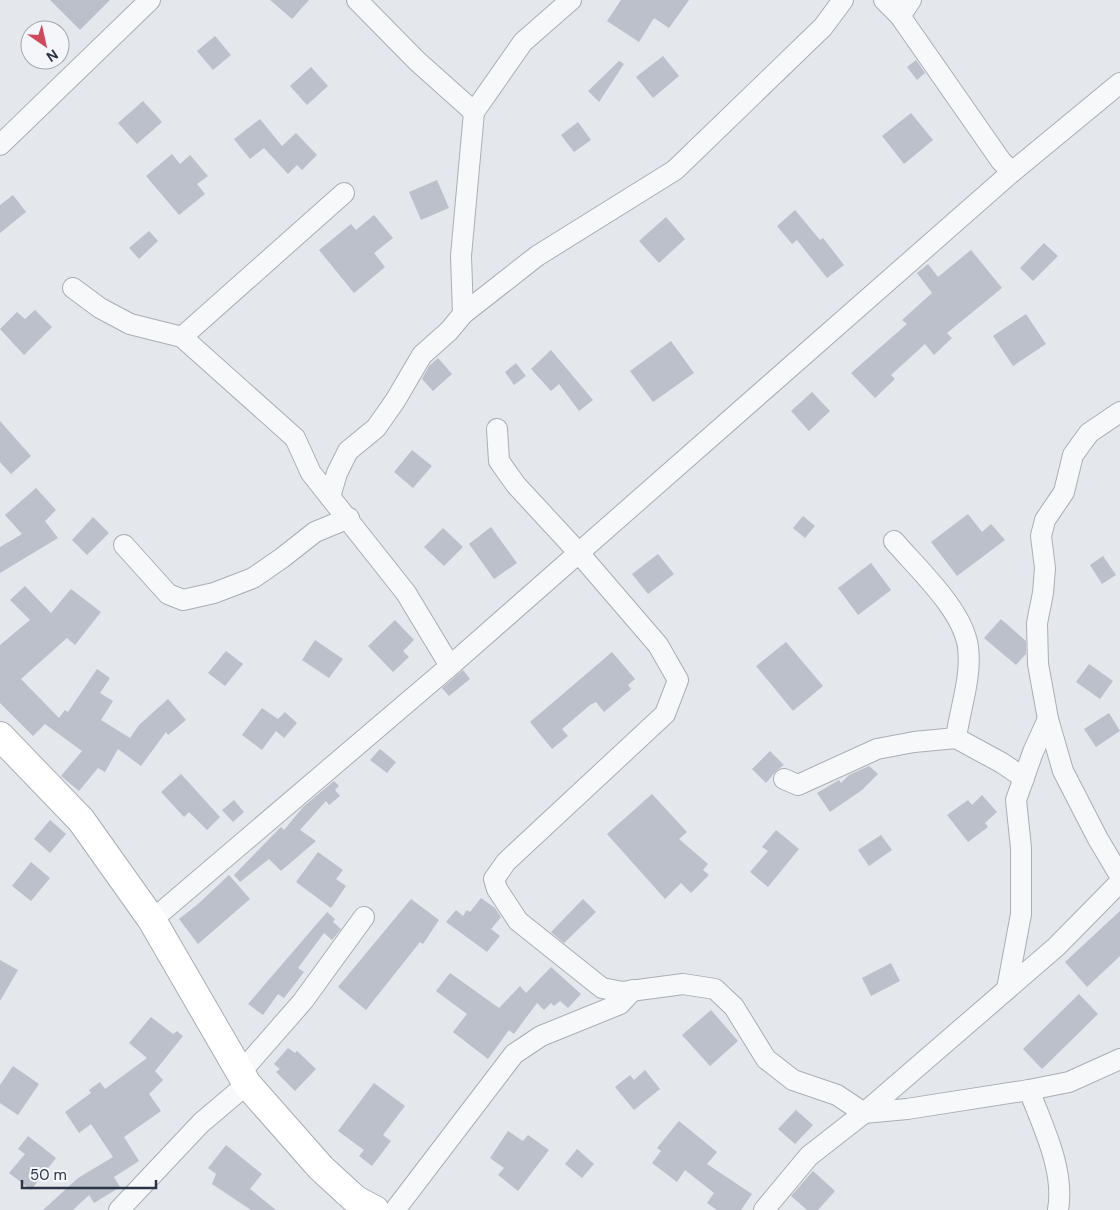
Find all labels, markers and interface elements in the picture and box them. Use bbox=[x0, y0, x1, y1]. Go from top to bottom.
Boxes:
north arrow bbox=[20, 20, 70, 70]
text: N bbox=[43, 45, 62, 66]
scale bar bbox=[22, 1158, 156, 1190]
text: 50 m bbox=[30, 1165, 67, 1185]

